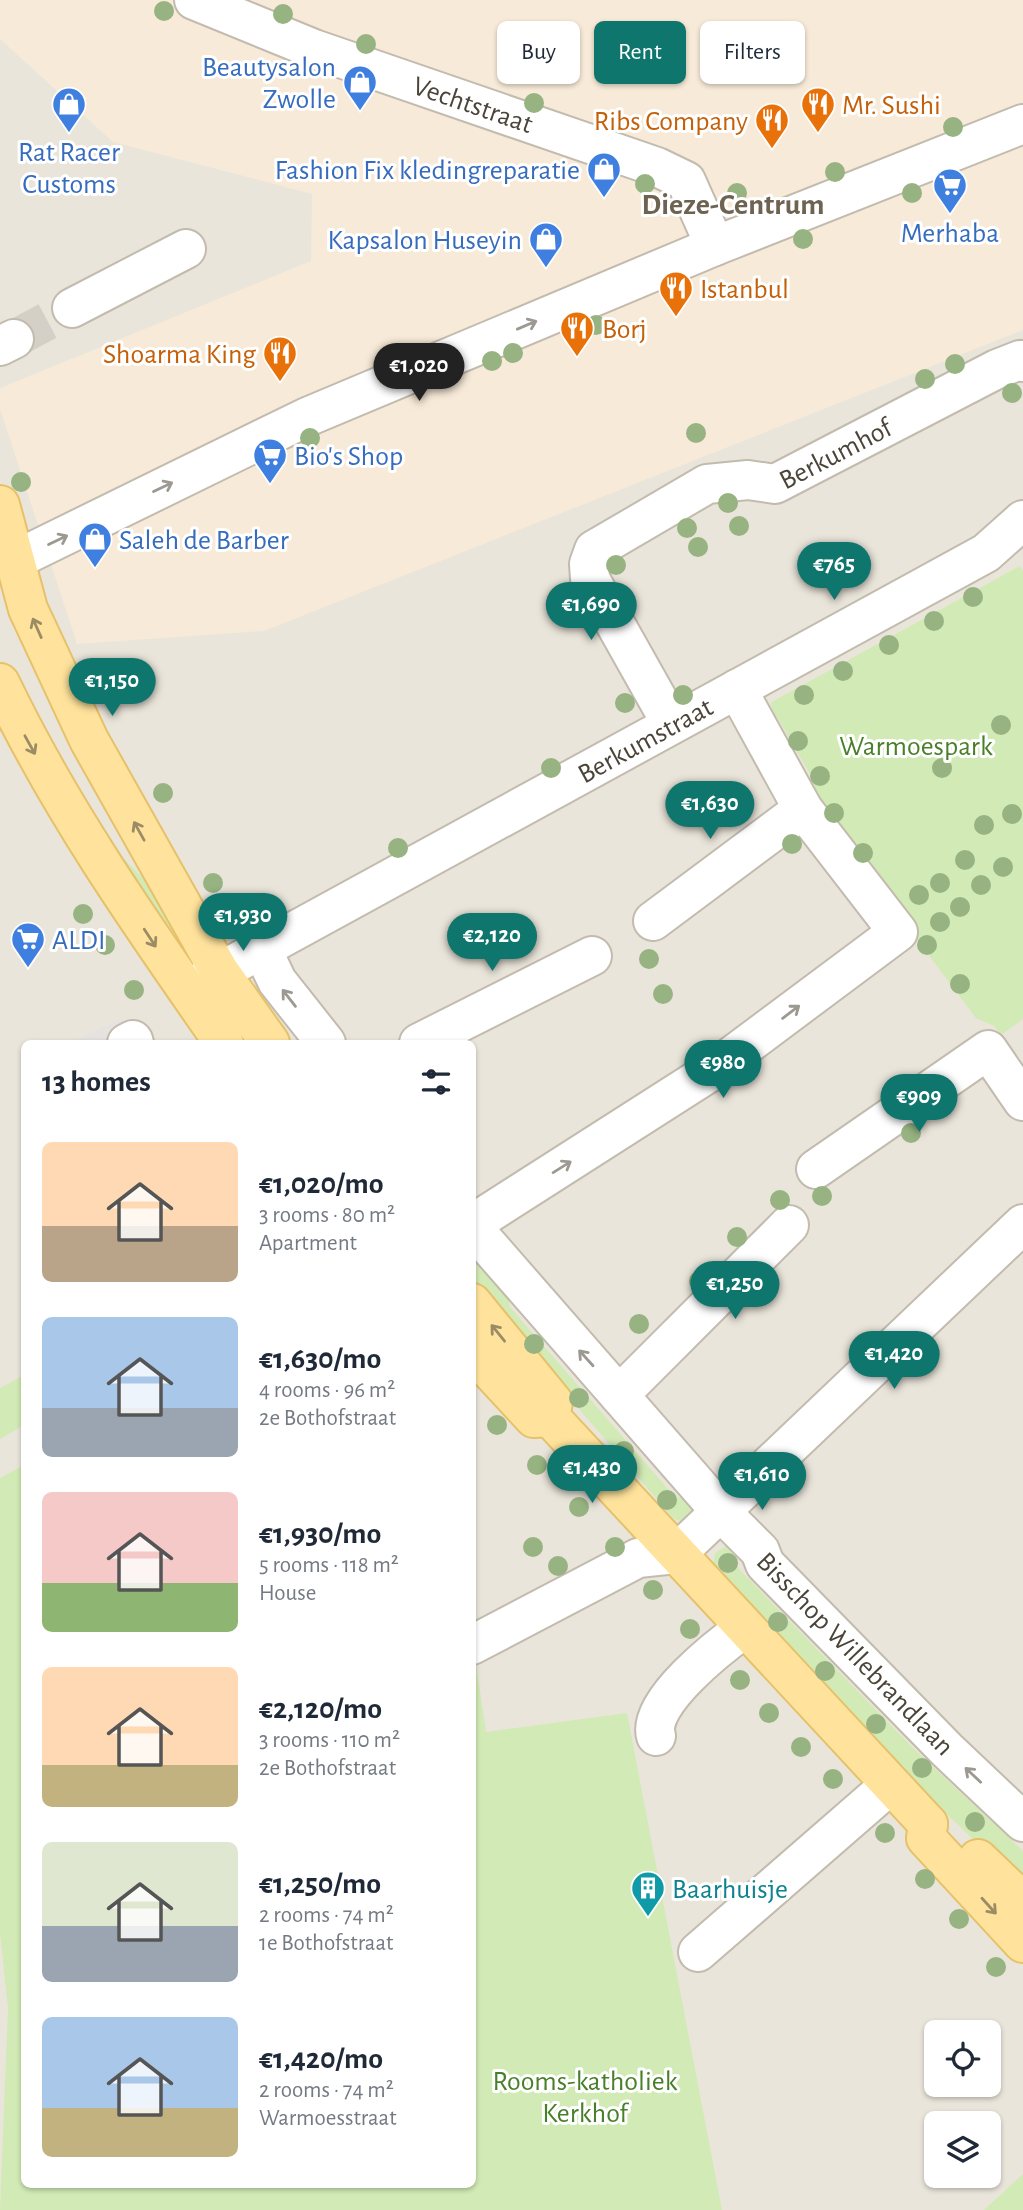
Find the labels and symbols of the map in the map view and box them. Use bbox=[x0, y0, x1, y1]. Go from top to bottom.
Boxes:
place label: Beautysalon Zwolle bbox=[202, 54, 336, 114]
shop icon: Beautysalon Zwolle bbox=[341, 63, 379, 112]
street label: Vechtstraat bbox=[409, 72, 536, 139]
shop icon: Rat Racer Customs bbox=[50, 85, 88, 134]
restaurant icon: Mr. Sushi bbox=[799, 85, 837, 134]
place label: Mr. Sushi bbox=[842, 92, 941, 120]
restaurant icon: Ribs Company bbox=[753, 101, 791, 150]
place label: Ribs Company bbox=[594, 108, 748, 136]
place label: Rat Racer Customs bbox=[18, 139, 120, 199]
shop icon: Fashion Fix kledingreparatie bbox=[585, 150, 623, 199]
place label: Fashion Fix kledingreparatie bbox=[275, 157, 580, 185]
supermarket icon: Merhaba bbox=[931, 166, 969, 215]
district label: Dieze-Centrum bbox=[642, 190, 824, 220]
shop icon: Kapsalon Huseyin bbox=[527, 220, 565, 269]
place label: Merhaba bbox=[901, 220, 999, 248]
place label: Kapsalon Huseyin bbox=[327, 227, 522, 255]
restaurant icon: Istanbul bbox=[657, 269, 695, 318]
place label: Istanbul bbox=[700, 276, 789, 304]
restaurant icon: Borj bbox=[558, 309, 596, 358]
place label: Borj bbox=[602, 316, 647, 344]
one-way arrow bbox=[516, 318, 538, 331]
restaurant icon: Shoarma King bbox=[261, 334, 299, 383]
place label: Shoarma King bbox=[103, 341, 256, 369]
pin: €1,020 bbox=[362, 344, 476, 403]
street label: Berkumhof bbox=[775, 413, 898, 495]
supermarket icon: Bio's Shop bbox=[251, 436, 289, 485]
place label: Bio's Shop bbox=[294, 443, 403, 471]
one-way arrow bbox=[152, 480, 173, 494]
shop icon: Saleh de Barber bbox=[76, 520, 114, 569]
place label: Saleh de Barber bbox=[119, 527, 289, 555]
one-way arrow bbox=[47, 533, 68, 546]
pin: €765 bbox=[793, 542, 875, 602]
pin: €1,690 bbox=[534, 582, 648, 642]
one-way arrow bbox=[30, 618, 43, 640]
pin: €1,150 bbox=[55, 658, 169, 718]
street label: Berkumstraat bbox=[574, 693, 718, 789]
park label: Warmoespark bbox=[839, 733, 993, 761]
one-way arrow bbox=[23, 734, 37, 754]
pin: €1,630 bbox=[653, 782, 767, 841]
one-way arrow bbox=[132, 821, 145, 842]
pin: €1,930 bbox=[186, 894, 300, 953]
pin: €2,120 bbox=[435, 914, 549, 973]
supermarket icon: ALDI bbox=[9, 920, 47, 969]
place label: ALDI bbox=[52, 927, 105, 955]
one-way arrow bbox=[142, 928, 157, 947]
one-way arrow bbox=[282, 989, 297, 1007]
one-way arrow bbox=[781, 1005, 800, 1020]
pin: €980 bbox=[682, 1040, 764, 1100]
pin: €909 bbox=[878, 1074, 960, 1134]
one-way arrow bbox=[551, 1160, 571, 1174]
pin: €1,250 bbox=[678, 1262, 792, 1321]
one-way arrow bbox=[490, 1325, 505, 1343]
pin: €1,420 bbox=[837, 1332, 951, 1391]
one-way arrow bbox=[578, 1349, 594, 1367]
pin: €1,430 bbox=[535, 1446, 649, 1505]
pin: €1,610 bbox=[705, 1452, 819, 1512]
street label: Bisschop Willebrandlaan bbox=[751, 1547, 959, 1761]
one-way arrow bbox=[965, 1766, 982, 1783]
building icon: Baarhuisje bbox=[629, 1869, 667, 1918]
place label: Baarhuisje bbox=[672, 1876, 788, 1904]
one-way arrow bbox=[981, 1896, 997, 1914]
park label: Rooms-katholiek Kerkhof bbox=[493, 2068, 678, 2128]

